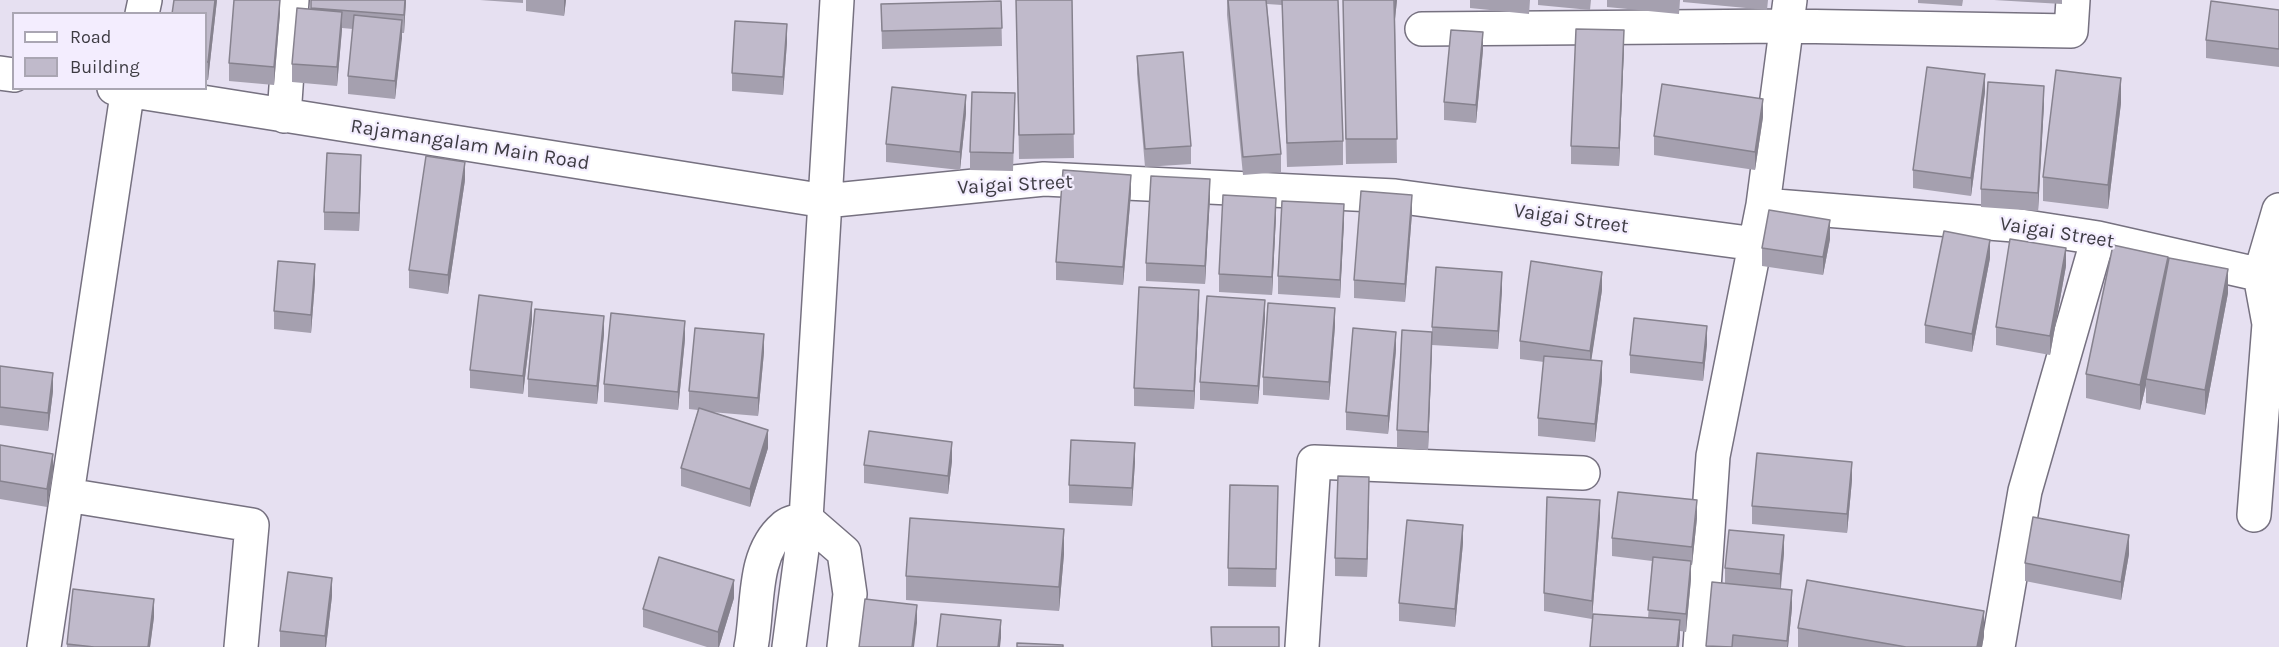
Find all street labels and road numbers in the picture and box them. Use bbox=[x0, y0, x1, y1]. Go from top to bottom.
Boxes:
street label: Rajamangalam Main Road bbox=[349, 114, 591, 176]
street label: Vaigai Street bbox=[957, 170, 1073, 200]
street label: Vaigai Street bbox=[1512, 199, 1630, 239]
street label: Vaigai Street bbox=[1998, 212, 2116, 254]

